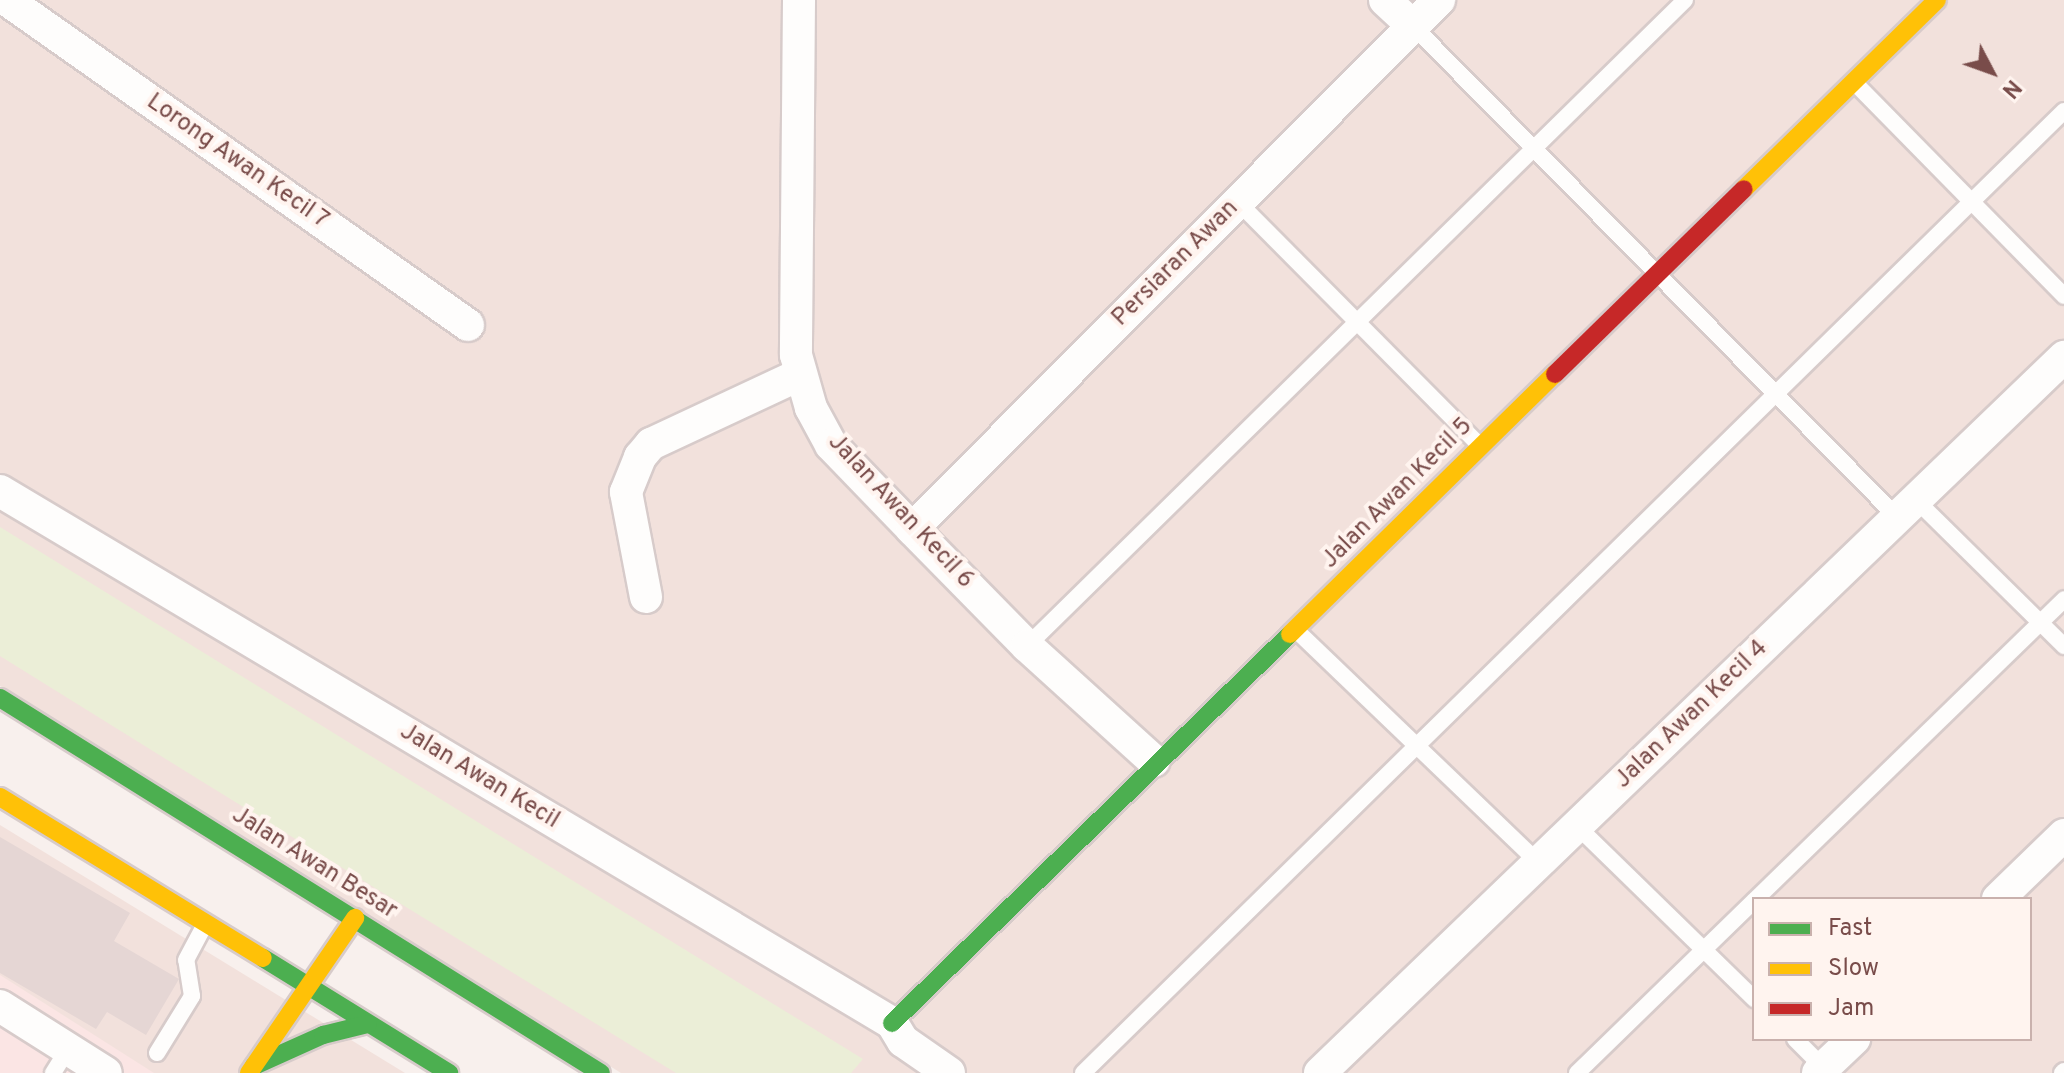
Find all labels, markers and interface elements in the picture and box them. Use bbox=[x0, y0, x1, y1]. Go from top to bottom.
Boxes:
north arrow bbox=[1952, 32, 2032, 112]
text: N bbox=[1995, 73, 2026, 103]
street label: Lorong Awan Kecil 7 bbox=[140, 88, 334, 236]
street label: Persiaran Awan bbox=[1107, 195, 1245, 333]
street label: Jalan Awan Kecil 5 bbox=[1316, 412, 1480, 576]
street label: Jalan Awan Kecil 6 bbox=[821, 428, 979, 596]
street label: Jalan Awan Kecil 4 bbox=[1609, 634, 1775, 796]
street label: Jalan Awan Kecil bbox=[394, 718, 564, 836]
street label: Jalan Awan Besar bbox=[226, 801, 402, 927]
legend bbox=[1752, 897, 2032, 1041]
text: Fast bbox=[1828, 914, 1872, 944]
text: Slow bbox=[1828, 954, 1879, 984]
text: Jam bbox=[1828, 994, 1874, 1024]

